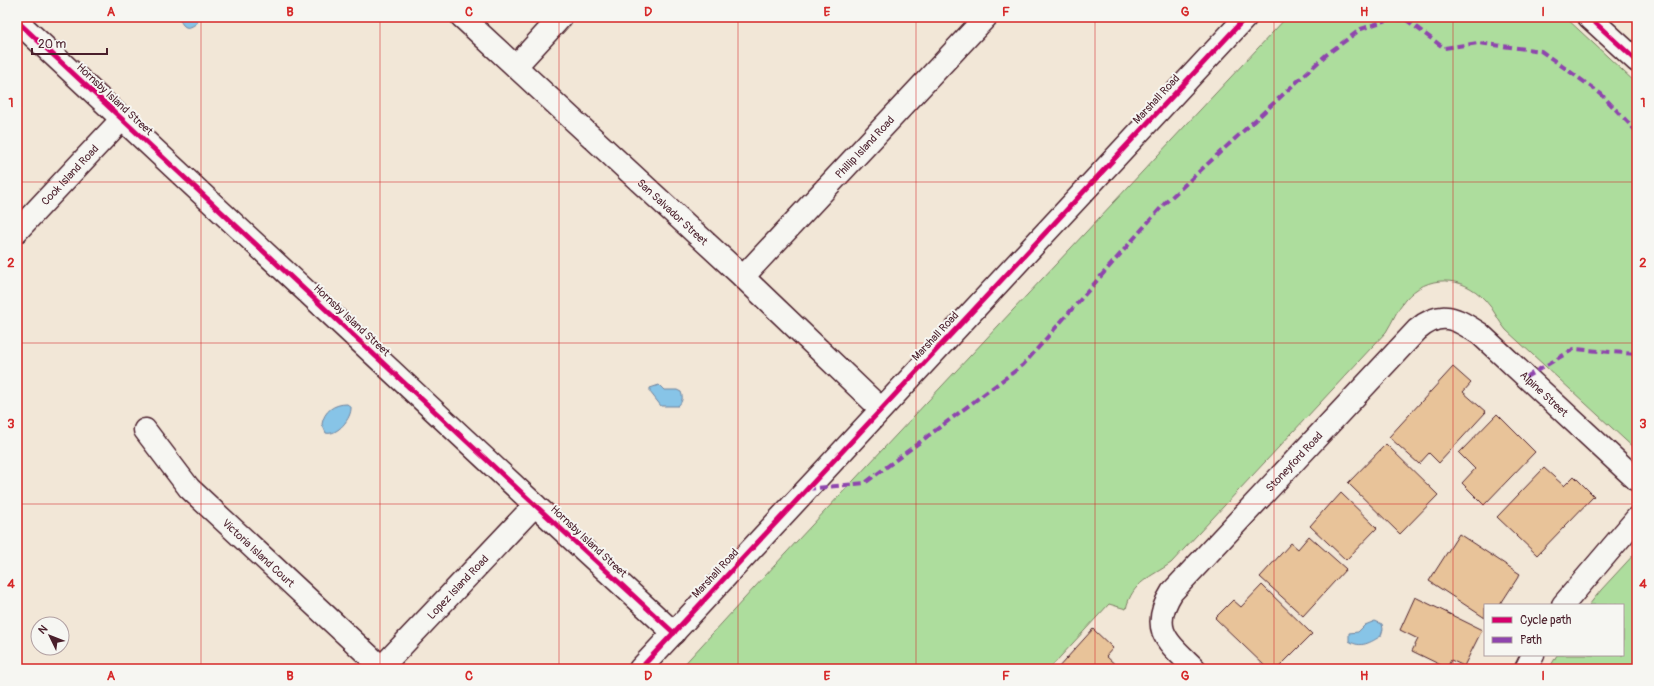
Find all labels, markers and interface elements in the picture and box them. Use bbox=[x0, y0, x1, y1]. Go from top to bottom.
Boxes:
text: A bbox=[107, 4, 116, 20]
text: B bbox=[286, 4, 294, 20]
text: C bbox=[465, 4, 473, 20]
text: D bbox=[644, 4, 652, 20]
text: E bbox=[824, 4, 831, 20]
text: F bbox=[1002, 4, 1010, 20]
text: G bbox=[1181, 4, 1190, 20]
text: H bbox=[1360, 4, 1368, 20]
text: I bbox=[1541, 4, 1545, 20]
scale bar bbox=[32, 30, 107, 56]
text: 20 m bbox=[38, 37, 67, 52]
street label: Hornsby Island Street bbox=[74, 61, 156, 138]
street label: Marshall Road bbox=[1130, 72, 1182, 127]
text: 1 bbox=[8, 95, 14, 111]
text: 1 bbox=[1640, 95, 1646, 111]
street label: Phillip Island Road bbox=[833, 113, 897, 181]
street label: Cook Island Road bbox=[39, 142, 101, 208]
street label: San Salvador Street bbox=[634, 176, 711, 248]
text: 2 bbox=[7, 255, 15, 271]
text: 2 bbox=[1639, 255, 1647, 271]
street label: Hornsby Island Street bbox=[311, 282, 393, 359]
street label: Marshall Road bbox=[909, 309, 961, 364]
street label: Alpine Street bbox=[1517, 369, 1571, 420]
text: 3 bbox=[7, 416, 15, 432]
text: 3 bbox=[1639, 416, 1647, 432]
street label: Stoneyford Road bbox=[1263, 429, 1325, 494]
street label: Hornsby Island Street bbox=[548, 503, 630, 580]
street label: Victoria Island Court bbox=[219, 516, 298, 590]
street label: Marshall Road bbox=[689, 546, 741, 601]
street label: Lopez Island Road bbox=[425, 552, 491, 622]
text: 4 bbox=[7, 576, 15, 592]
text: 4 bbox=[1639, 576, 1647, 592]
legend bbox=[1484, 604, 1624, 656]
text: Cycle path bbox=[1520, 613, 1572, 628]
north arrow bbox=[30, 616, 70, 656]
text: N bbox=[36, 622, 51, 637]
text: Path bbox=[1520, 633, 1542, 648]
text: A bbox=[107, 668, 116, 684]
text: B bbox=[286, 668, 294, 684]
text: C bbox=[465, 668, 473, 684]
text: D bbox=[644, 668, 652, 684]
text: E bbox=[824, 668, 831, 684]
text: F bbox=[1002, 668, 1010, 684]
text: G bbox=[1181, 668, 1190, 684]
text: H bbox=[1360, 668, 1368, 684]
text: I bbox=[1541, 668, 1545, 684]

